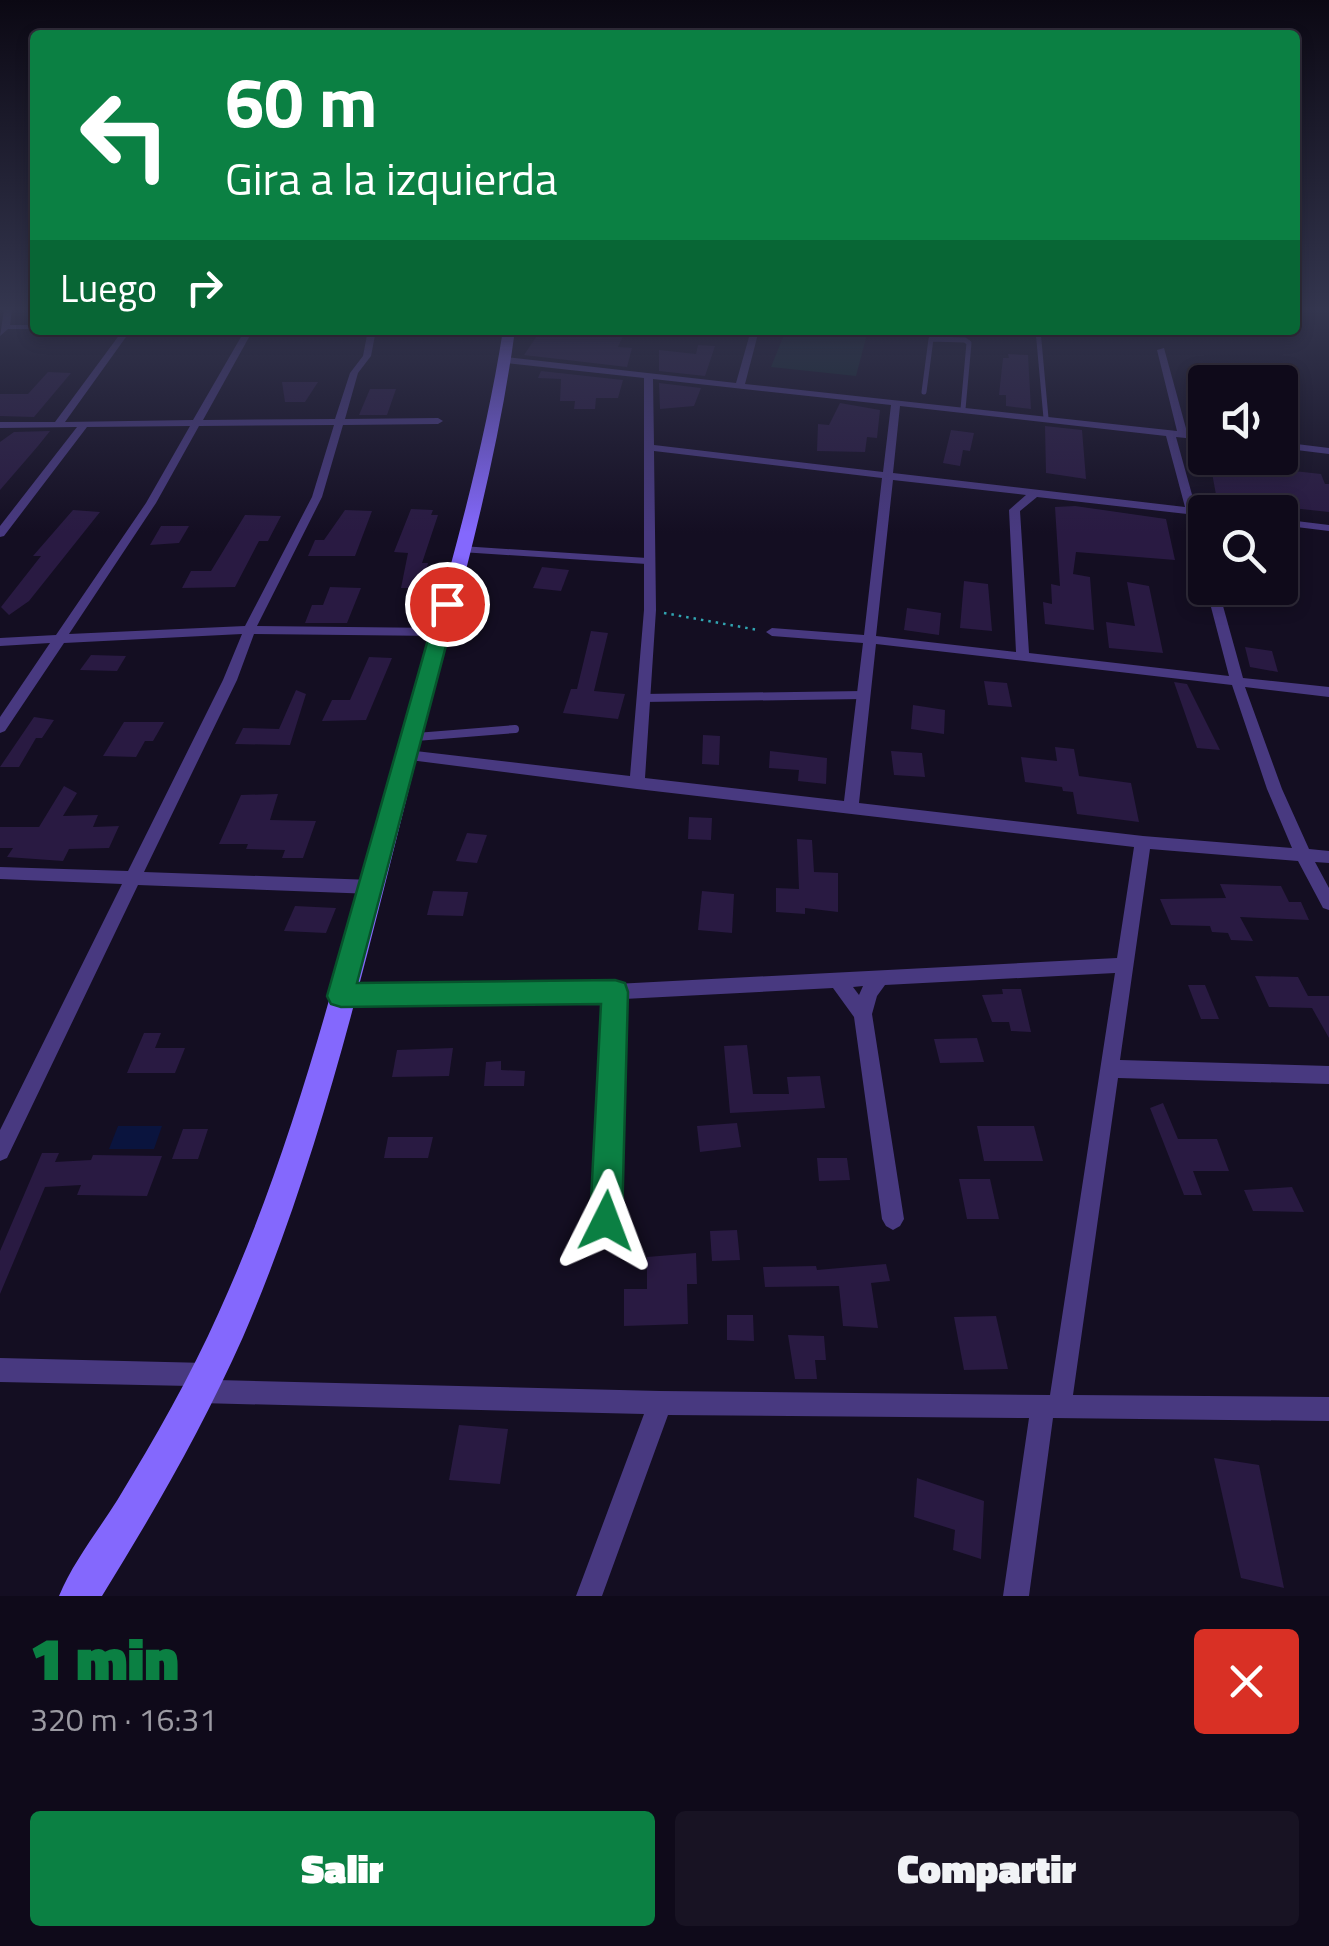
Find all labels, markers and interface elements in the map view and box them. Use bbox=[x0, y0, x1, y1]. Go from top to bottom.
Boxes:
text: 60 m bbox=[225, 48, 378, 154]
icon: left bbox=[60, 70, 190, 200]
text: Gira a la izquierda bbox=[225, 144, 558, 212]
text: Luego bbox=[60, 259, 157, 317]
icon: right bbox=[177, 260, 232, 315]
map controls bbox=[1188, 365, 1298, 605]
button: sound bbox=[1188, 365, 1298, 475]
button: search bbox=[1188, 495, 1298, 605]
pin bbox=[405, 562, 490, 647]
icon: arrive bbox=[420, 577, 475, 632]
position arrow bbox=[554, 1169, 658, 1273]
text: 1 min bbox=[30, 1612, 179, 1703]
button: close bbox=[1194, 1629, 1299, 1734]
text: 320 m · 16:31 bbox=[30, 1695, 217, 1743]
button: Salir bbox=[30, 1811, 655, 1926]
button: Compartir bbox=[675, 1811, 1299, 1926]

